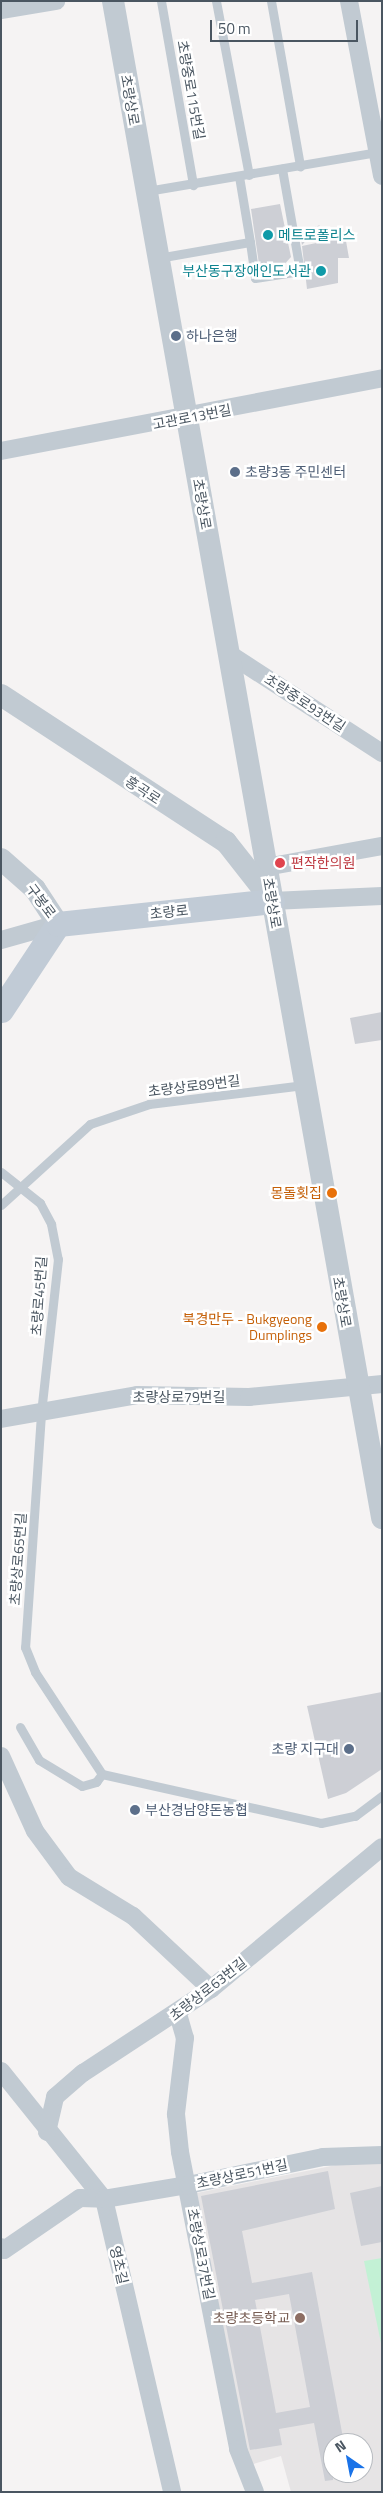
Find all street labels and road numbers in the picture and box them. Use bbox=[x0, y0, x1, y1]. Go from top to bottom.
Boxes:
street label: 초량중로115번길 bbox=[174, 39, 208, 141]
street label: 초량상로 bbox=[117, 73, 143, 127]
street label: 고관로13번길 bbox=[151, 401, 233, 433]
street label: 초량상로 bbox=[189, 477, 215, 531]
street label: 초량중로93번길 bbox=[261, 671, 349, 735]
street label: 홍곡로 bbox=[122, 772, 164, 808]
street label: 초량상로 bbox=[259, 876, 285, 930]
street label: 구봉로 bbox=[23, 881, 59, 921]
street label: 초량로 bbox=[149, 902, 189, 922]
street label: 초량상로89번길 bbox=[147, 1072, 241, 1100]
street label: 초량로45번길 bbox=[28, 1255, 50, 1337]
street label: 초량상로 bbox=[329, 1275, 355, 1329]
street label: 초량상로79번길 bbox=[133, 1389, 225, 1405]
street label: 초량상로65번길 bbox=[6, 1512, 30, 1606]
street label: 초량상로63번길 bbox=[166, 1954, 250, 2024]
street label: 초량상로51번길 bbox=[195, 2156, 289, 2192]
street label: 초량상로37번길 bbox=[184, 2207, 218, 2301]
street label: 영초길 bbox=[106, 2244, 132, 2286]

